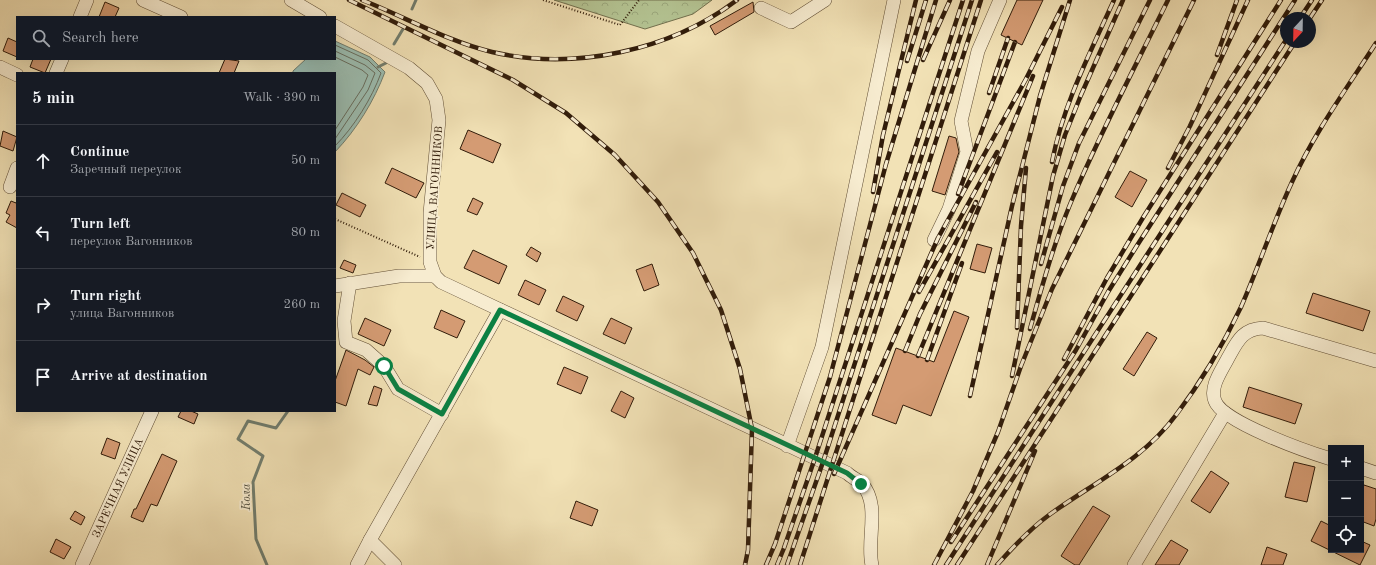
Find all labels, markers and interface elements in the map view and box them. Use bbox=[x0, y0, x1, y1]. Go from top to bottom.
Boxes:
north arrow bbox=[1280, 12, 1316, 48]
search box bbox=[16, 16, 336, 60]
icon: search bbox=[30, 27, 52, 49]
text: Search here bbox=[62, 31, 139, 46]
text: 5 min bbox=[32, 90, 75, 107]
text: Walk · 390 m bbox=[243, 91, 320, 104]
street label: УЛИЦА ВАГОННИКОВ bbox=[426, 126, 445, 251]
text: Continue bbox=[70, 145, 129, 160]
icon: ahead bbox=[32, 150, 54, 172]
text: 50 m bbox=[291, 154, 320, 167]
text: Заречный переулок bbox=[70, 163, 182, 176]
text: Turn left bbox=[70, 217, 130, 232]
icon: left bbox=[32, 222, 54, 244]
text: 80 m bbox=[291, 226, 320, 239]
text: переулок Вагонников bbox=[70, 235, 192, 248]
text: Turn right bbox=[70, 289, 141, 304]
icon: right bbox=[32, 294, 54, 316]
text: 260 m bbox=[283, 298, 320, 311]
text: улица Вагонников bbox=[70, 307, 174, 320]
route start bbox=[375, 357, 393, 375]
icon: arrive bbox=[32, 366, 54, 388]
text: Arrive at destination bbox=[70, 369, 208, 384]
street label: ЗАРЕЧНАЯ УЛИЦА bbox=[91, 436, 146, 540]
map controls bbox=[1328, 445, 1364, 553]
button: + bbox=[1328, 445, 1364, 481]
route end bbox=[852, 475, 870, 493]
button: − bbox=[1328, 481, 1364, 517]
water label: Кола bbox=[241, 483, 253, 511]
button: locate bbox=[1328, 517, 1364, 553]

